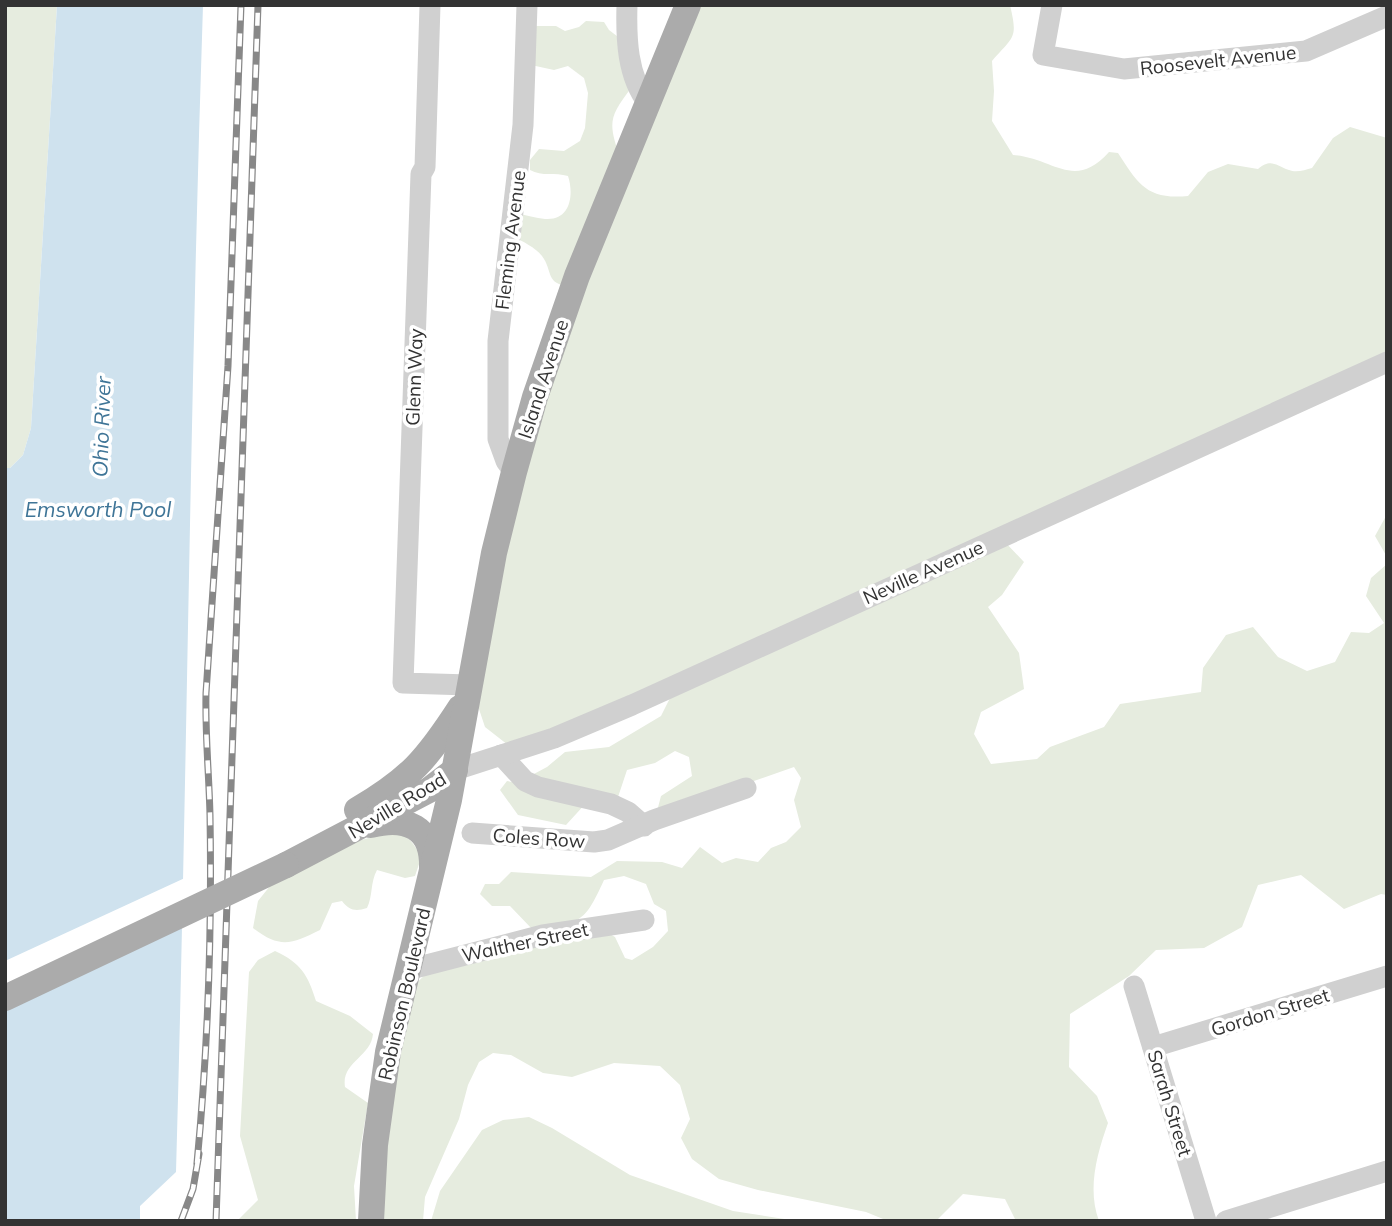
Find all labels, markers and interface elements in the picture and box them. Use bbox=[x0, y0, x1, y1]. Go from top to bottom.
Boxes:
street label: Roosevelt Avenue bbox=[1139, 40, 1297, 80]
street label: Fleming Avenue bbox=[490, 169, 530, 311]
street label: Island Avenue bbox=[512, 316, 574, 442]
street label: Glenn Way bbox=[400, 328, 428, 426]
water label: Ohio River bbox=[86, 375, 116, 478]
water label: Emsworth Pool bbox=[25, 496, 171, 522]
street label: Neville Avenue bbox=[859, 535, 987, 609]
street label: Neville Road bbox=[344, 766, 450, 844]
street label: Coles Row bbox=[492, 823, 586, 853]
street label: Robinson Boulevard bbox=[372, 905, 436, 1083]
street label: Walther Street bbox=[460, 917, 591, 967]
street label: Gordon Street bbox=[1208, 983, 1332, 1041]
street label: Sarah Street bbox=[1142, 1047, 1198, 1159]

